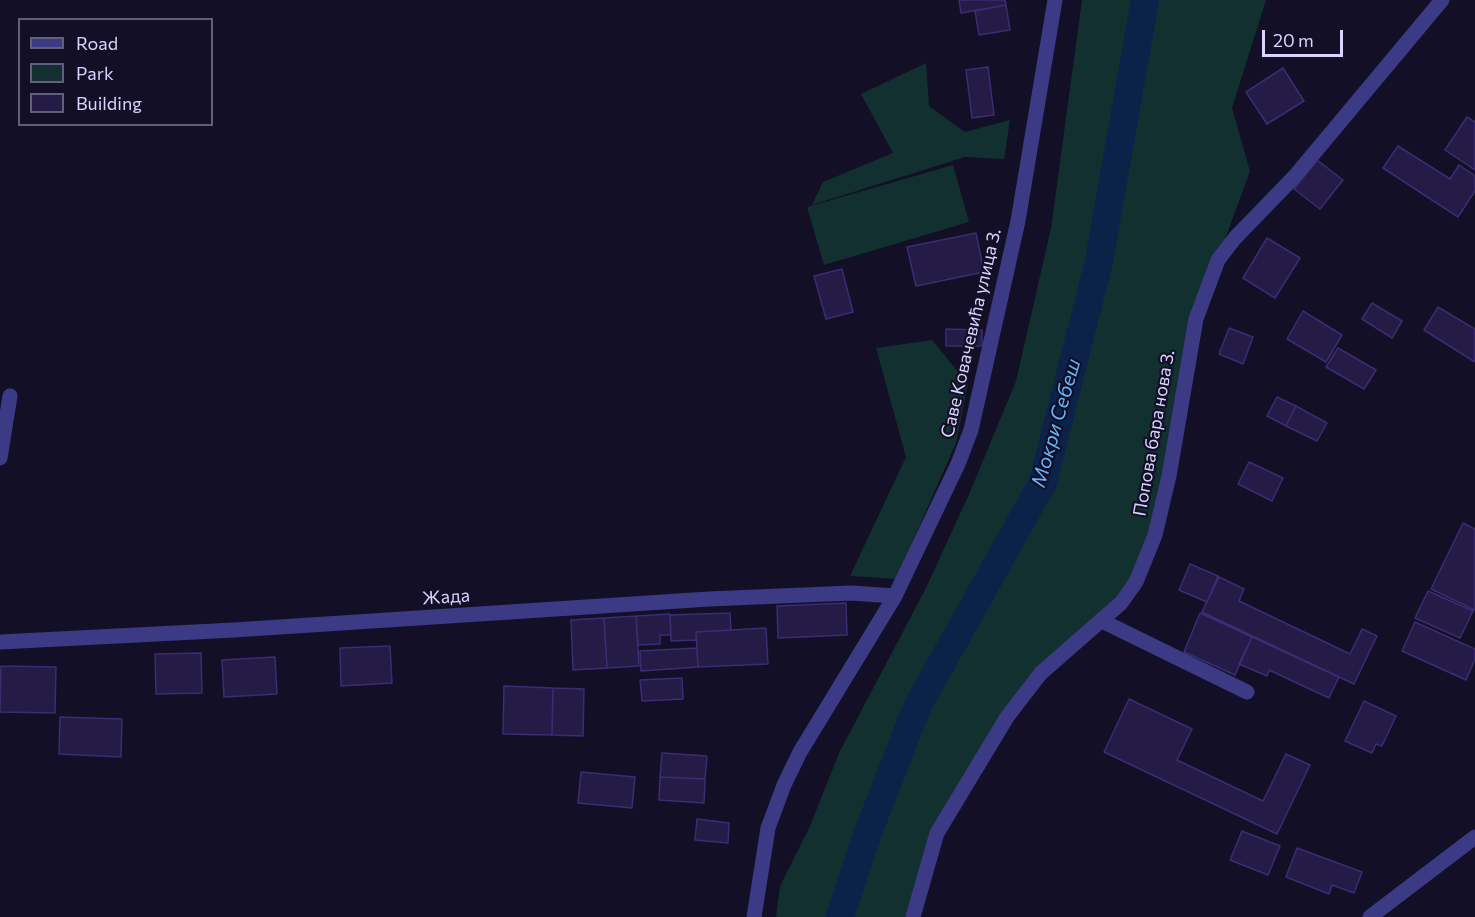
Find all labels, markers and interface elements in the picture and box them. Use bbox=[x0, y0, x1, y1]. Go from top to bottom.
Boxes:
legend bbox=[18, 18, 213, 126]
scale bar bbox=[1265, 18, 1346, 56]
text: 20 m bbox=[1273, 29, 1314, 51]
text: Road bbox=[76, 32, 118, 54]
text: Park bbox=[76, 62, 114, 84]
text: Building bbox=[76, 92, 142, 114]
street label: Саве Ковачевића улица 3. bbox=[936, 226, 1006, 440]
street label: Попова бара нова 3. bbox=[1129, 348, 1179, 518]
water label: Мокри Себеш bbox=[1026, 356, 1086, 490]
street label: Жада bbox=[421, 585, 471, 609]

